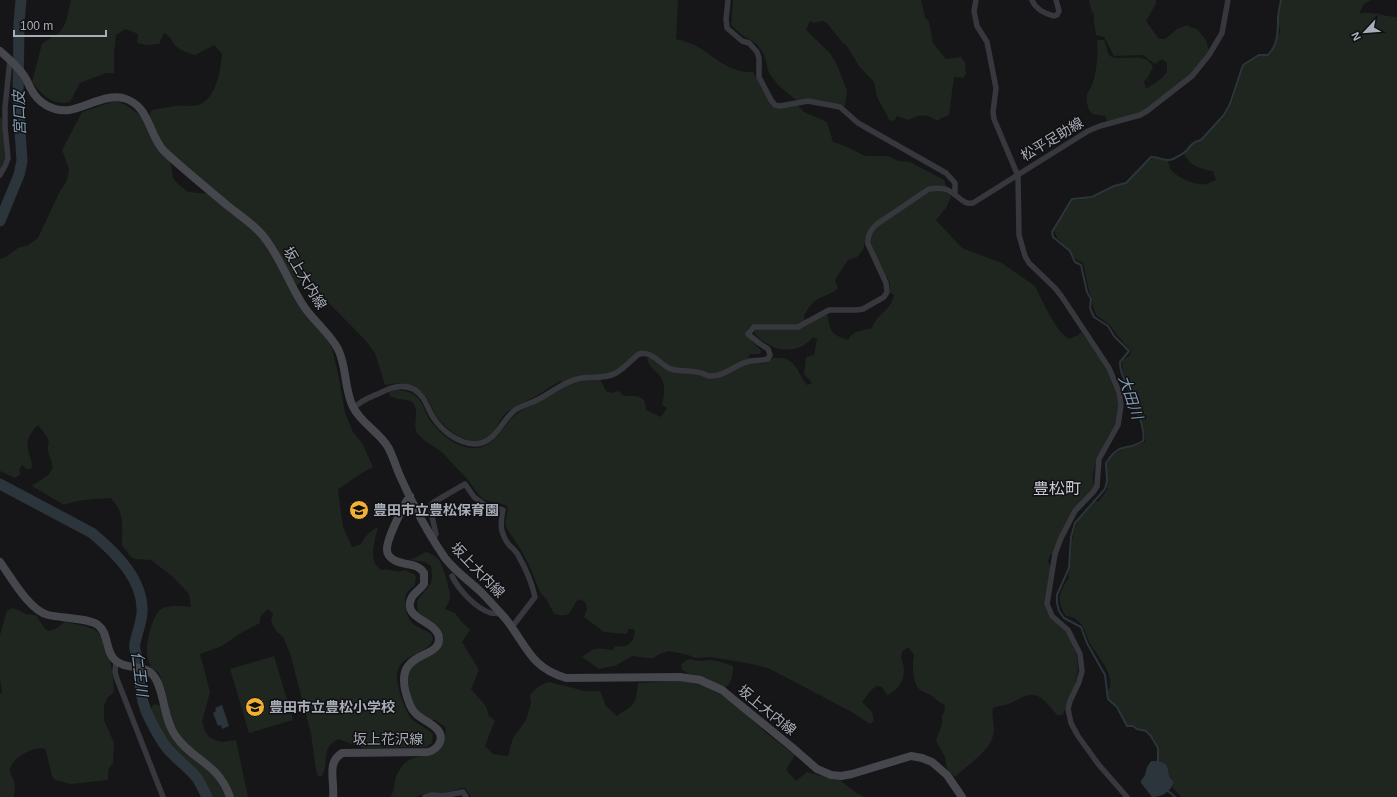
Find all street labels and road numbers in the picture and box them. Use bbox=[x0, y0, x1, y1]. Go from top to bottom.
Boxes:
street label: 松平足助線 bbox=[1018, 114, 1086, 164]
street label: 坂上大内線 bbox=[280, 244, 330, 312]
street label: 坂上大内線 bbox=[448, 539, 508, 601]
street label: 坂上大内線 bbox=[735, 682, 799, 738]
street label: 坂上花沢線 bbox=[353, 731, 423, 747]

